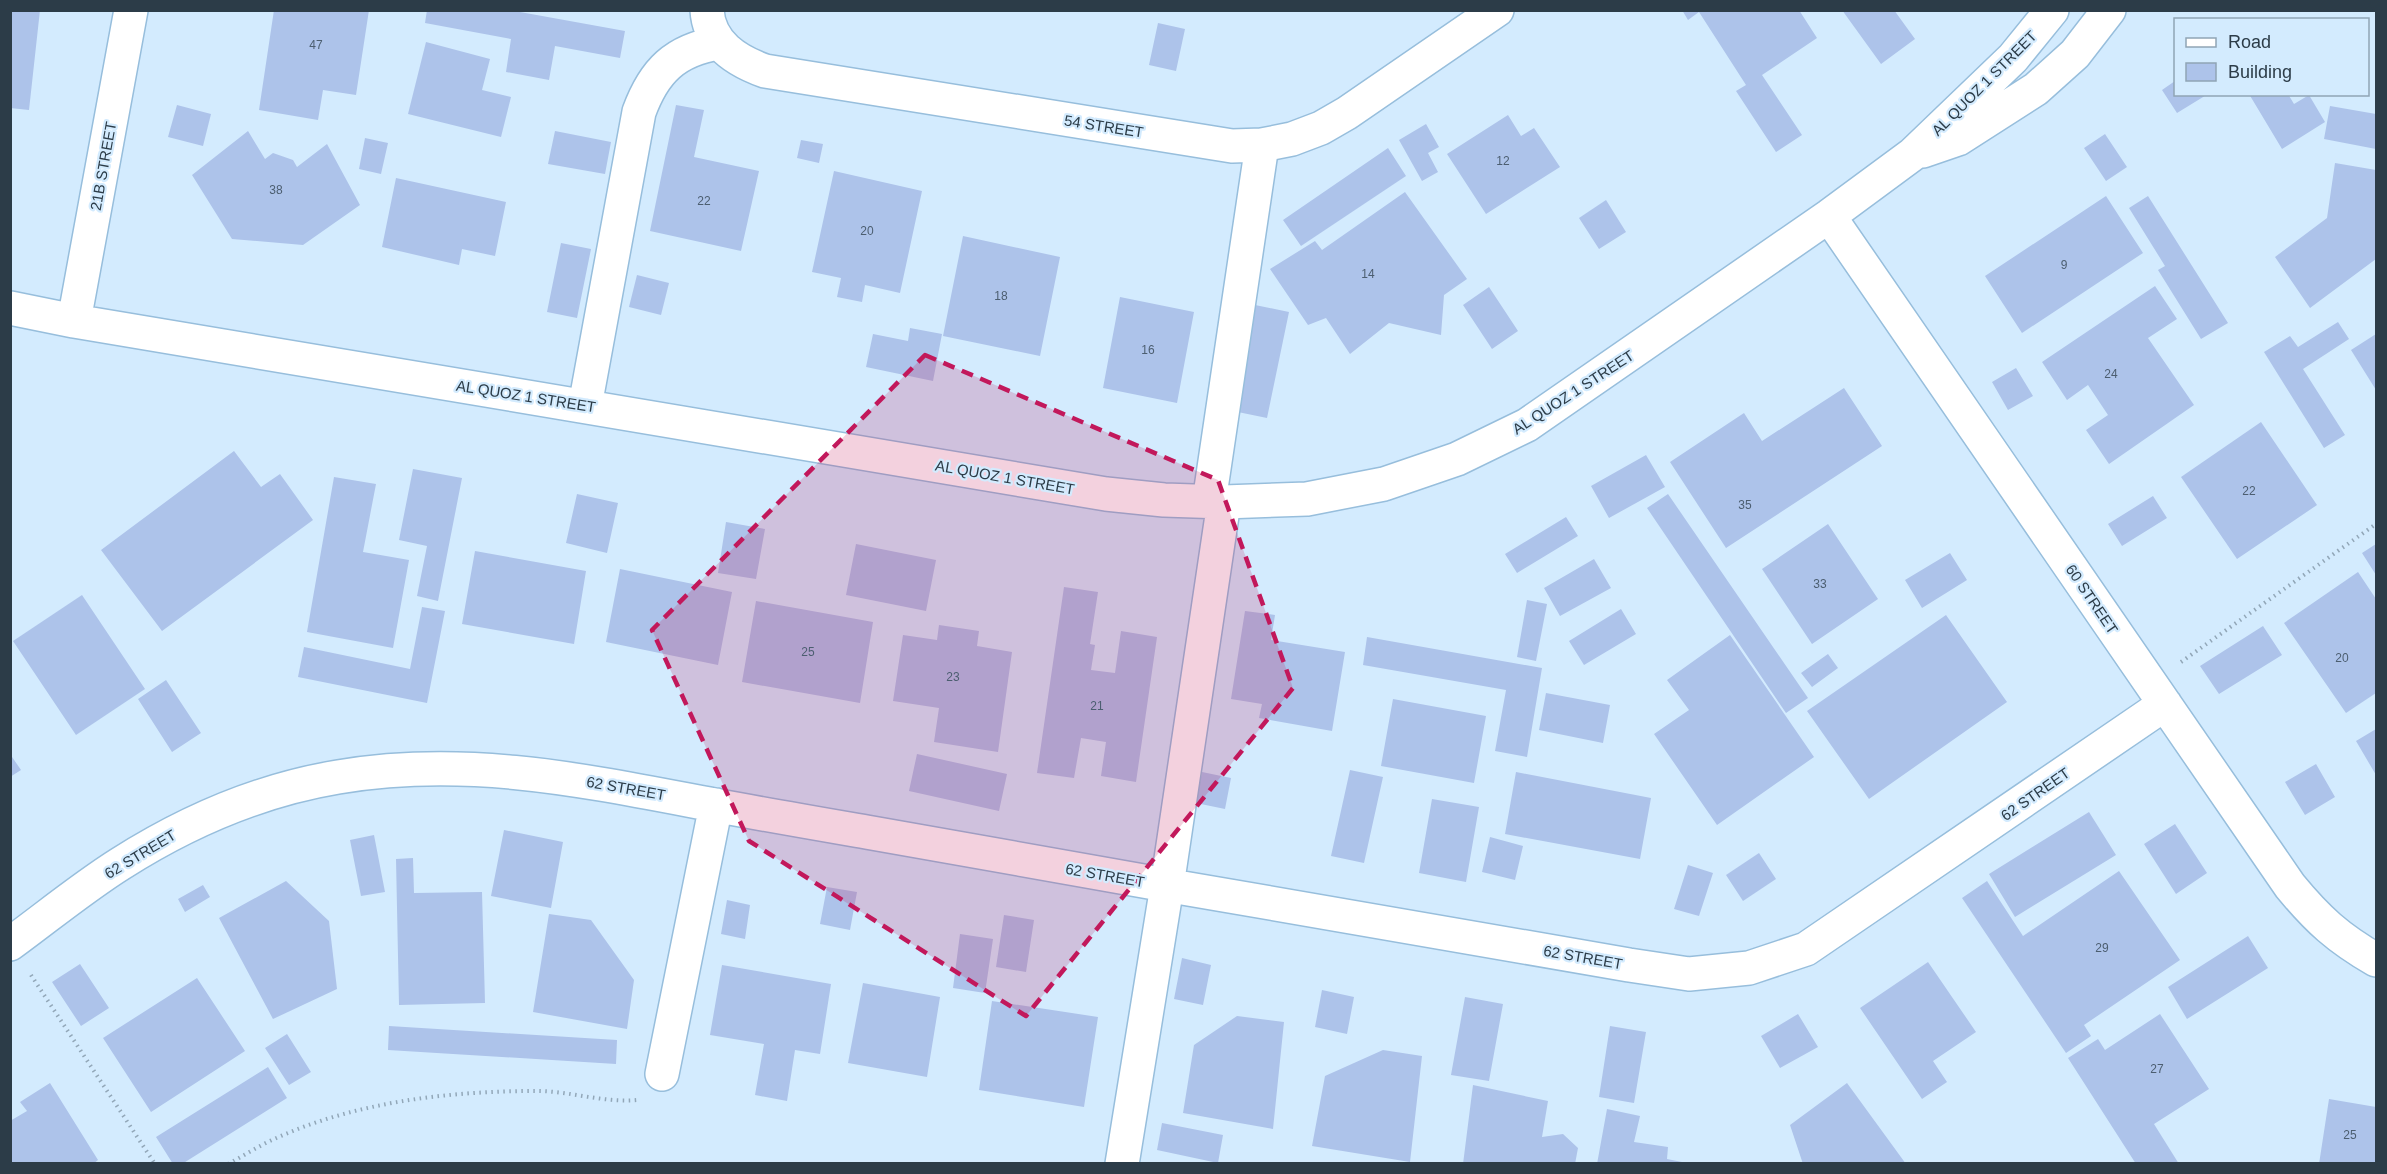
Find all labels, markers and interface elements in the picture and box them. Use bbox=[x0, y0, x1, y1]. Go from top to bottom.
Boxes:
legend bbox=[2174, 18, 2369, 96]
street label: AL QUOZ 1 STREET bbox=[1928, 27, 2040, 139]
text: Road bbox=[2228, 32, 2271, 52]
house number: 47 bbox=[309, 38, 323, 52]
text: Building bbox=[2228, 62, 2292, 82]
street label: 54 STREET bbox=[1063, 111, 1145, 141]
street label: 21B STREET bbox=[87, 120, 119, 212]
house number: 12 bbox=[1496, 154, 1510, 168]
house number: 38 bbox=[269, 183, 283, 197]
house number: 22 bbox=[697, 194, 711, 208]
house number: 20 bbox=[860, 224, 874, 238]
house number: 9 bbox=[2061, 258, 2068, 272]
house number: 14 bbox=[1361, 267, 1375, 281]
house number: 18 bbox=[994, 289, 1008, 303]
house number: 16 bbox=[1141, 343, 1155, 357]
street label: AL QUOZ 1 STREET bbox=[1509, 346, 1637, 438]
house number: 24 bbox=[2104, 367, 2118, 381]
street label: AL QUOZ 1 STREET bbox=[455, 377, 597, 415]
street label: AL QUOZ 1 STREET bbox=[934, 456, 1076, 498]
house number: 22 bbox=[2242, 484, 2256, 498]
house number: 35 bbox=[1738, 498, 1752, 512]
street label: 60 STREET bbox=[2063, 561, 2121, 637]
house number: 33 bbox=[1813, 577, 1827, 591]
house number: 25 bbox=[801, 645, 815, 659]
house number: 20 bbox=[2335, 651, 2349, 665]
house number: 23 bbox=[946, 670, 960, 684]
house number: 21 bbox=[1090, 699, 1104, 713]
street label: 62 STREET bbox=[1997, 764, 2073, 824]
street label: 62 STREET bbox=[585, 773, 667, 803]
street label: 62 STREET bbox=[101, 826, 179, 882]
street label: 62 STREET bbox=[1064, 860, 1146, 890]
house number: 29 bbox=[2095, 941, 2109, 955]
street label: 62 STREET bbox=[1542, 942, 1624, 972]
house number: 27 bbox=[2150, 1062, 2164, 1076]
house number: 25 bbox=[2343, 1128, 2357, 1142]

